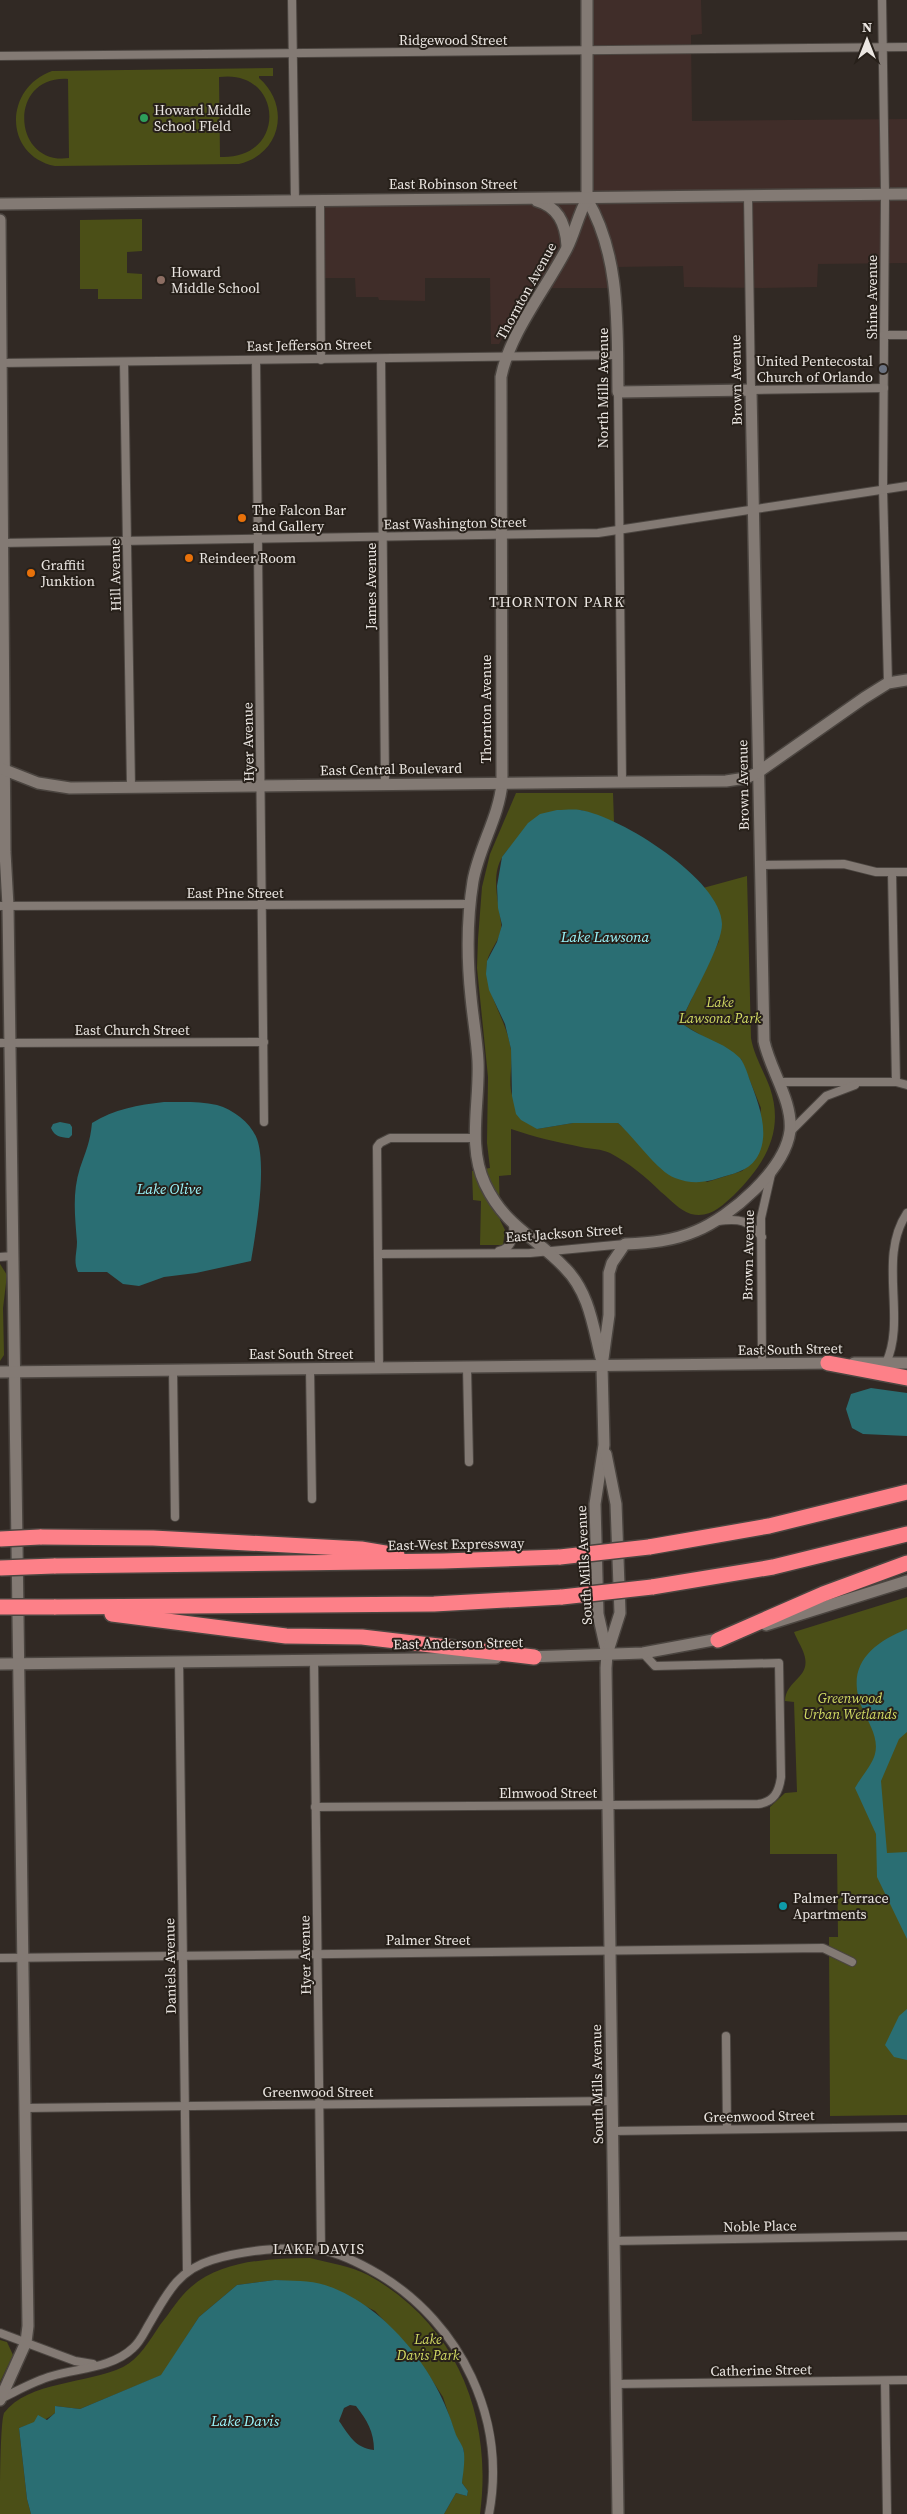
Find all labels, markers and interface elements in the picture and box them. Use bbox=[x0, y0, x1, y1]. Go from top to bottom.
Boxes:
north arrow bbox=[842, 15, 892, 65]
text: N bbox=[862, 17, 872, 37]
street label: Ridgewood Street bbox=[399, 30, 508, 50]
place label: Howard Middle School FIeld bbox=[154, 100, 251, 136]
marker: Howard Middle School FIeld bbox=[138, 112, 150, 124]
street label: East Robinson Street bbox=[389, 174, 518, 194]
street label: Thornton Avenue bbox=[491, 239, 561, 343]
street label: Shine Avenue bbox=[862, 255, 882, 339]
place label: Howard Middle School bbox=[171, 262, 260, 298]
marker: Howard Middle School bbox=[155, 274, 167, 286]
street label: North Mills Avenue bbox=[593, 328, 613, 448]
street label: East Jefferson Street bbox=[246, 334, 372, 356]
street label: Brown Avenue bbox=[725, 334, 747, 426]
place label: United Pentecostal Church of Orlando bbox=[756, 351, 873, 387]
marker: United Pentecostal Church of Orlando bbox=[877, 363, 889, 375]
place label: The Falcon Bar and Gallery bbox=[252, 500, 346, 536]
marker: The Falcon Bar and Gallery bbox=[236, 512, 248, 524]
street label: East Washington Street bbox=[383, 512, 527, 534]
street label: Hill Avenue bbox=[104, 538, 126, 612]
street label: James Avenue bbox=[361, 543, 381, 630]
place label: Reindeer Room bbox=[199, 548, 297, 568]
marker: Reindeer Room bbox=[183, 552, 195, 564]
place label: Graffiti Junktion bbox=[40, 555, 96, 591]
marker: Graffiti Junktion bbox=[25, 567, 37, 579]
district label: THORNTON PARK bbox=[489, 591, 625, 612]
street label: Thornton Avenue bbox=[476, 655, 496, 763]
street label: Hyer Avenue bbox=[237, 702, 259, 782]
street label: Brown Avenue bbox=[732, 739, 754, 831]
street label: East Central Boulevard bbox=[320, 758, 462, 780]
street label: East Pine Street bbox=[186, 883, 284, 903]
water label: Lake Lawsona bbox=[560, 926, 650, 947]
park label: Lake Lawsona Park bbox=[678, 992, 761, 1028]
street label: East Church Street bbox=[74, 1020, 190, 1040]
water label: Lake Olive bbox=[136, 1178, 201, 1199]
street label: Brown Avenue bbox=[737, 1209, 759, 1301]
street label: East Jackson Street bbox=[505, 1219, 624, 1247]
street label: East South Street bbox=[737, 1338, 843, 1360]
street label: East South Street bbox=[249, 1344, 354, 1364]
street label: South Mills Avenue bbox=[571, 1505, 597, 1625]
street label: East-West Expressway bbox=[388, 1533, 525, 1555]
street label: East Anderson Street bbox=[393, 1632, 524, 1654]
park label: Greenwood Urban Wetlands bbox=[803, 1688, 898, 1724]
street label: Elmwood Street bbox=[499, 1783, 597, 1803]
place label: Palmer Terrace Apartments bbox=[793, 1888, 889, 1924]
marker: Palmer Terrace Apartments bbox=[777, 1900, 789, 1912]
street label: Hyer Avenue bbox=[294, 1915, 316, 1995]
street label: Daniels Avenue bbox=[159, 1918, 181, 2014]
street label: Palmer Street bbox=[386, 1930, 471, 1950]
street label: South Mills Avenue bbox=[586, 2024, 608, 2144]
street label: Greenwood Street bbox=[263, 2082, 374, 2102]
street label: Greenwood Street bbox=[703, 2105, 815, 2127]
street label: Noble Place bbox=[723, 2215, 797, 2237]
district label: LAKE DAVIS bbox=[273, 2238, 365, 2259]
park label: Lake Davis Park bbox=[396, 2329, 460, 2365]
street label: Catherine Street bbox=[710, 2359, 812, 2381]
water label: Lake Davis bbox=[210, 2410, 280, 2431]

